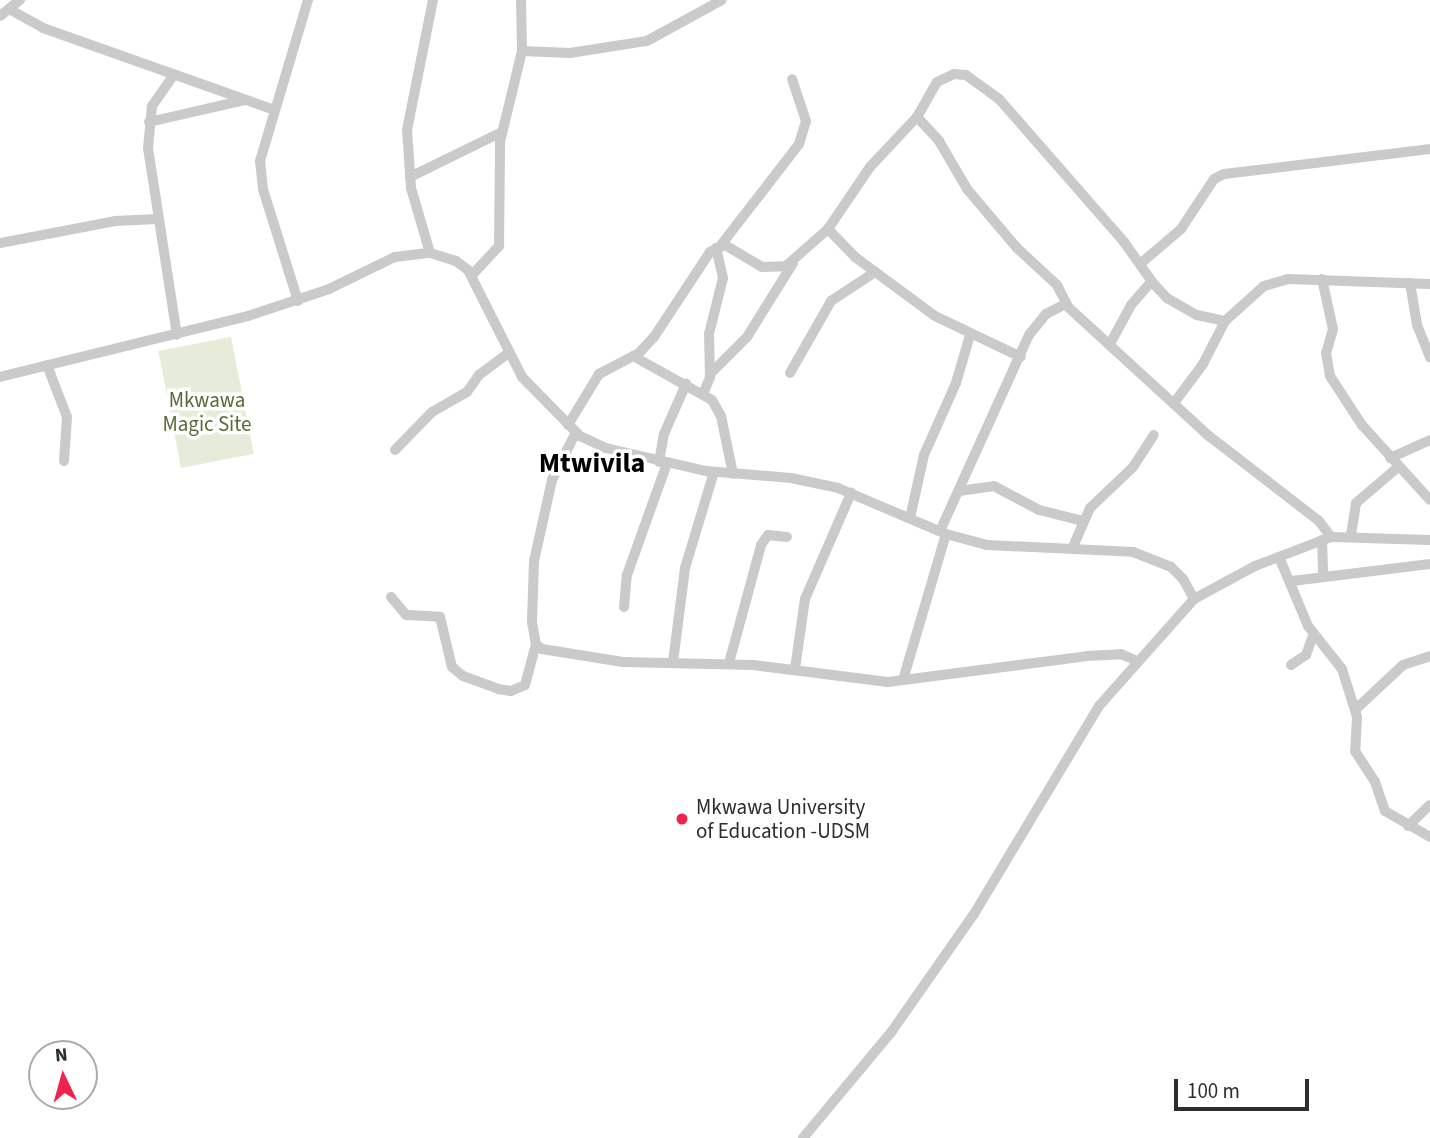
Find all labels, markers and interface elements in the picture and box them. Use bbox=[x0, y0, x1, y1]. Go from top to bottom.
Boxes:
park label: Mkwawa Magic Site bbox=[163, 387, 251, 437]
district label: Mtwivila bbox=[539, 446, 645, 480]
place label: Mkwawa University of Education -UDSM bbox=[696, 794, 870, 844]
marker: Mkwawa University of Education -UDSM bbox=[674, 811, 690, 827]
north arrow bbox=[28, 1040, 98, 1110]
text: N bbox=[54, 1042, 69, 1070]
scale bar bbox=[1178, 1064, 1313, 1108]
text: 100 m bbox=[1187, 1076, 1240, 1106]

